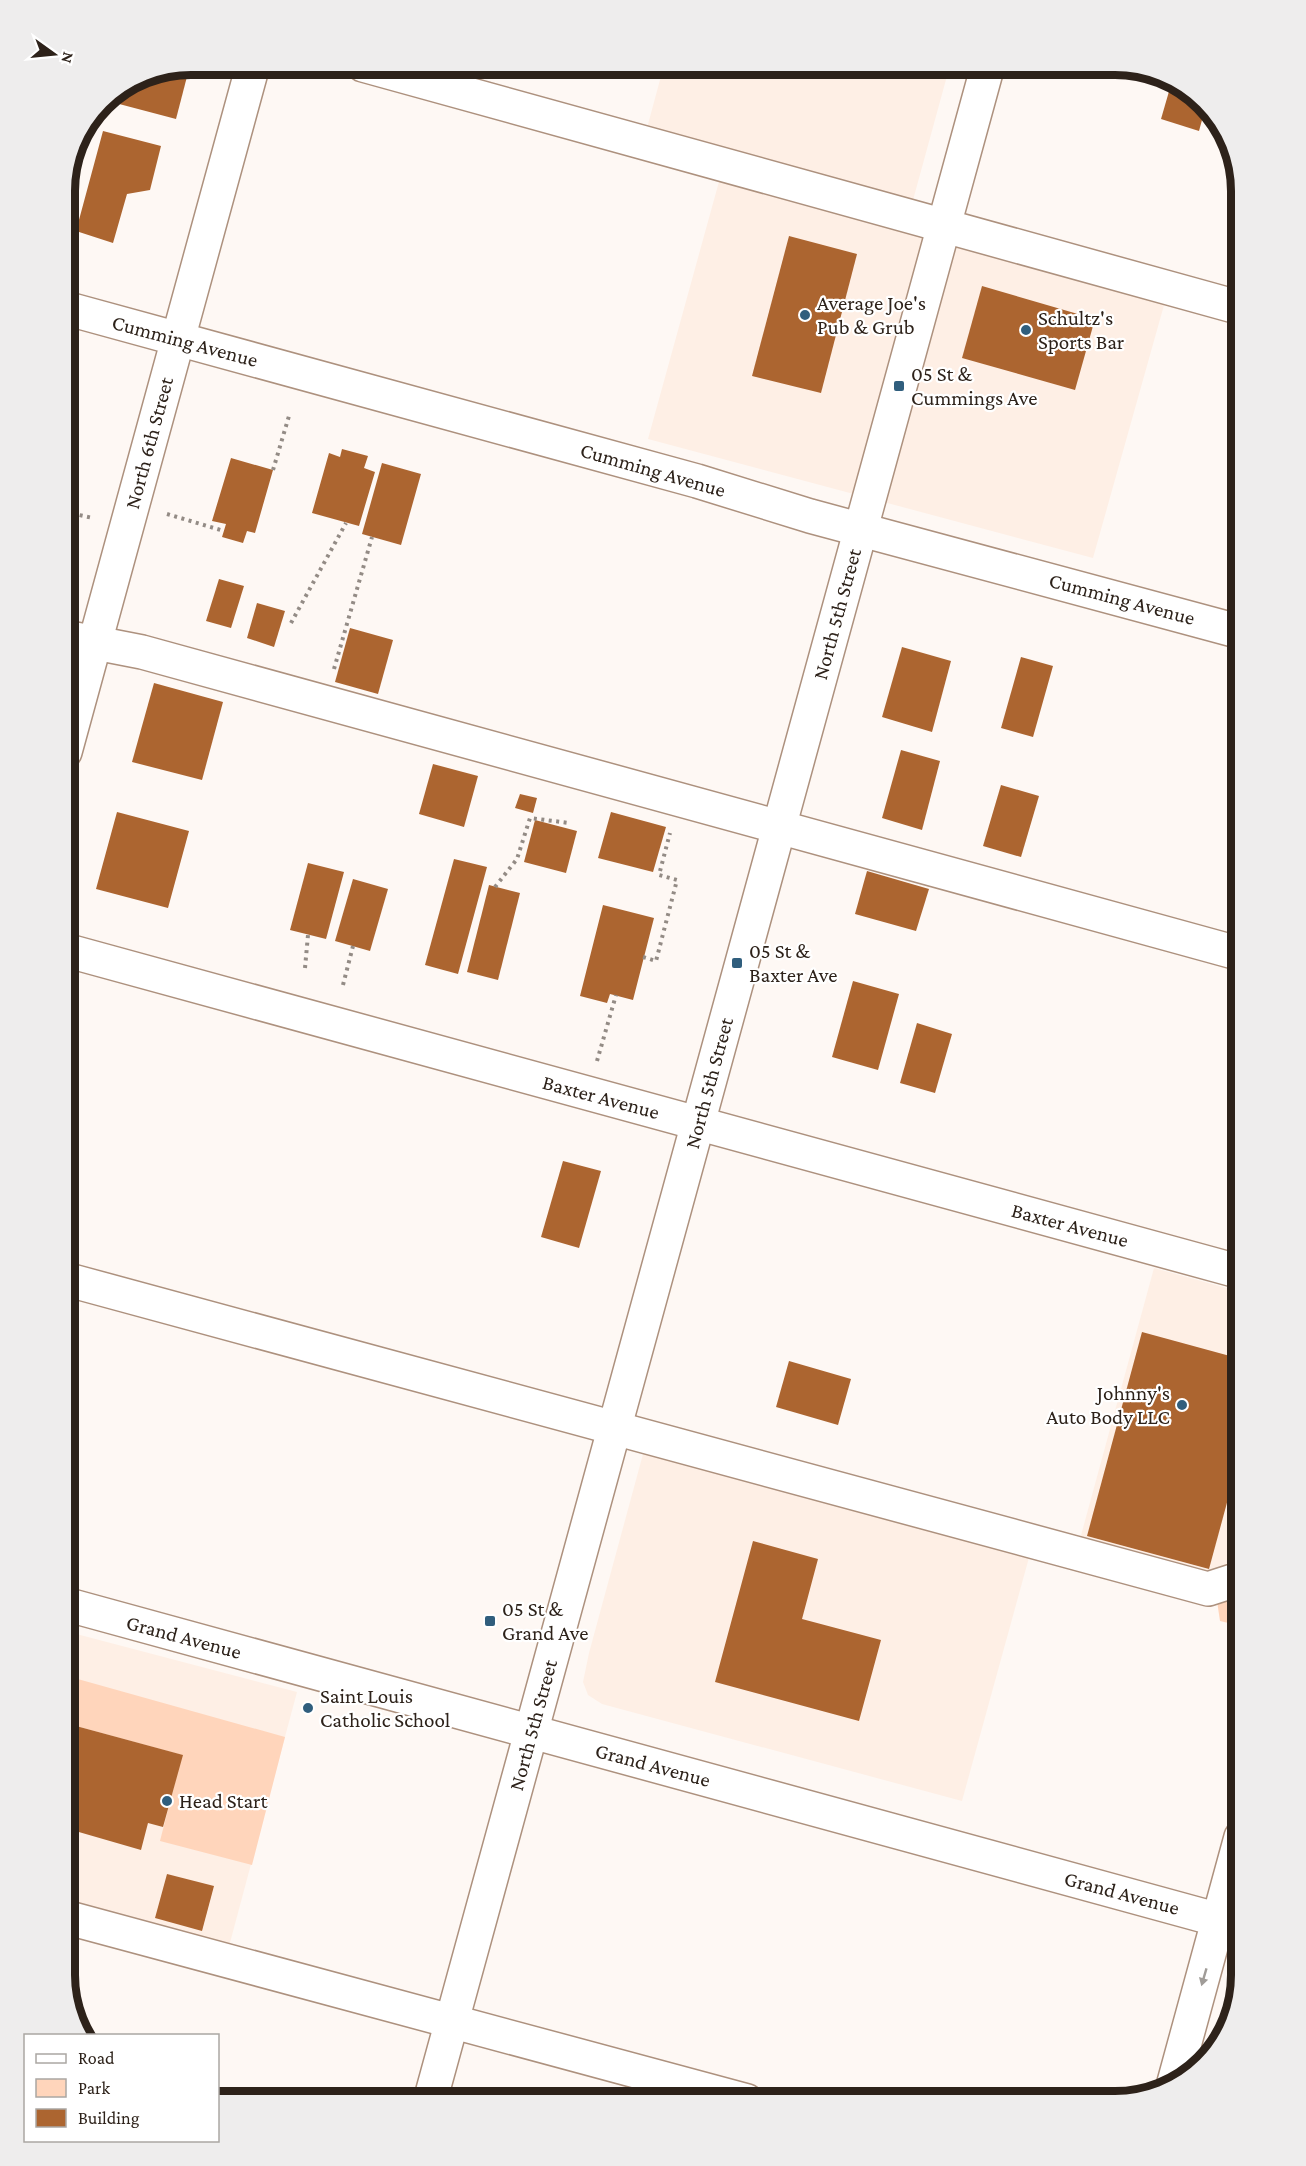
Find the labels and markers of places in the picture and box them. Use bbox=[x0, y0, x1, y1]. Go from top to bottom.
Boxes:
place label: Average Joe's Pub & Grub bbox=[817, 291, 926, 339]
place label: Schultz's Sports Bar bbox=[1038, 306, 1125, 354]
marker: Average Joe's Pub & Grub bbox=[798, 308, 812, 322]
marker: Schultz's Sports Bar bbox=[1019, 323, 1033, 337]
place label: 05 St & Cummings Ave bbox=[911, 362, 1037, 410]
marker: 05 St & Cummings Ave bbox=[892, 379, 906, 393]
place label: 05 St & Baxter Ave bbox=[749, 939, 838, 987]
marker: 05 St & Baxter Ave bbox=[730, 956, 744, 970]
place label: Johnny's Auto Body LLC bbox=[1046, 1381, 1170, 1429]
marker: Johnny's Auto Body LLC bbox=[1175, 1398, 1189, 1412]
place label: 05 St & Grand Ave bbox=[502, 1597, 589, 1645]
marker: 05 St & Grand Ave bbox=[483, 1614, 497, 1628]
place label: Saint Louis Catholic School bbox=[320, 1684, 450, 1732]
marker: Saint Louis Catholic School bbox=[301, 1701, 315, 1715]
place label: Head Start bbox=[179, 1789, 269, 1813]
marker: Head Start bbox=[160, 1794, 174, 1808]

